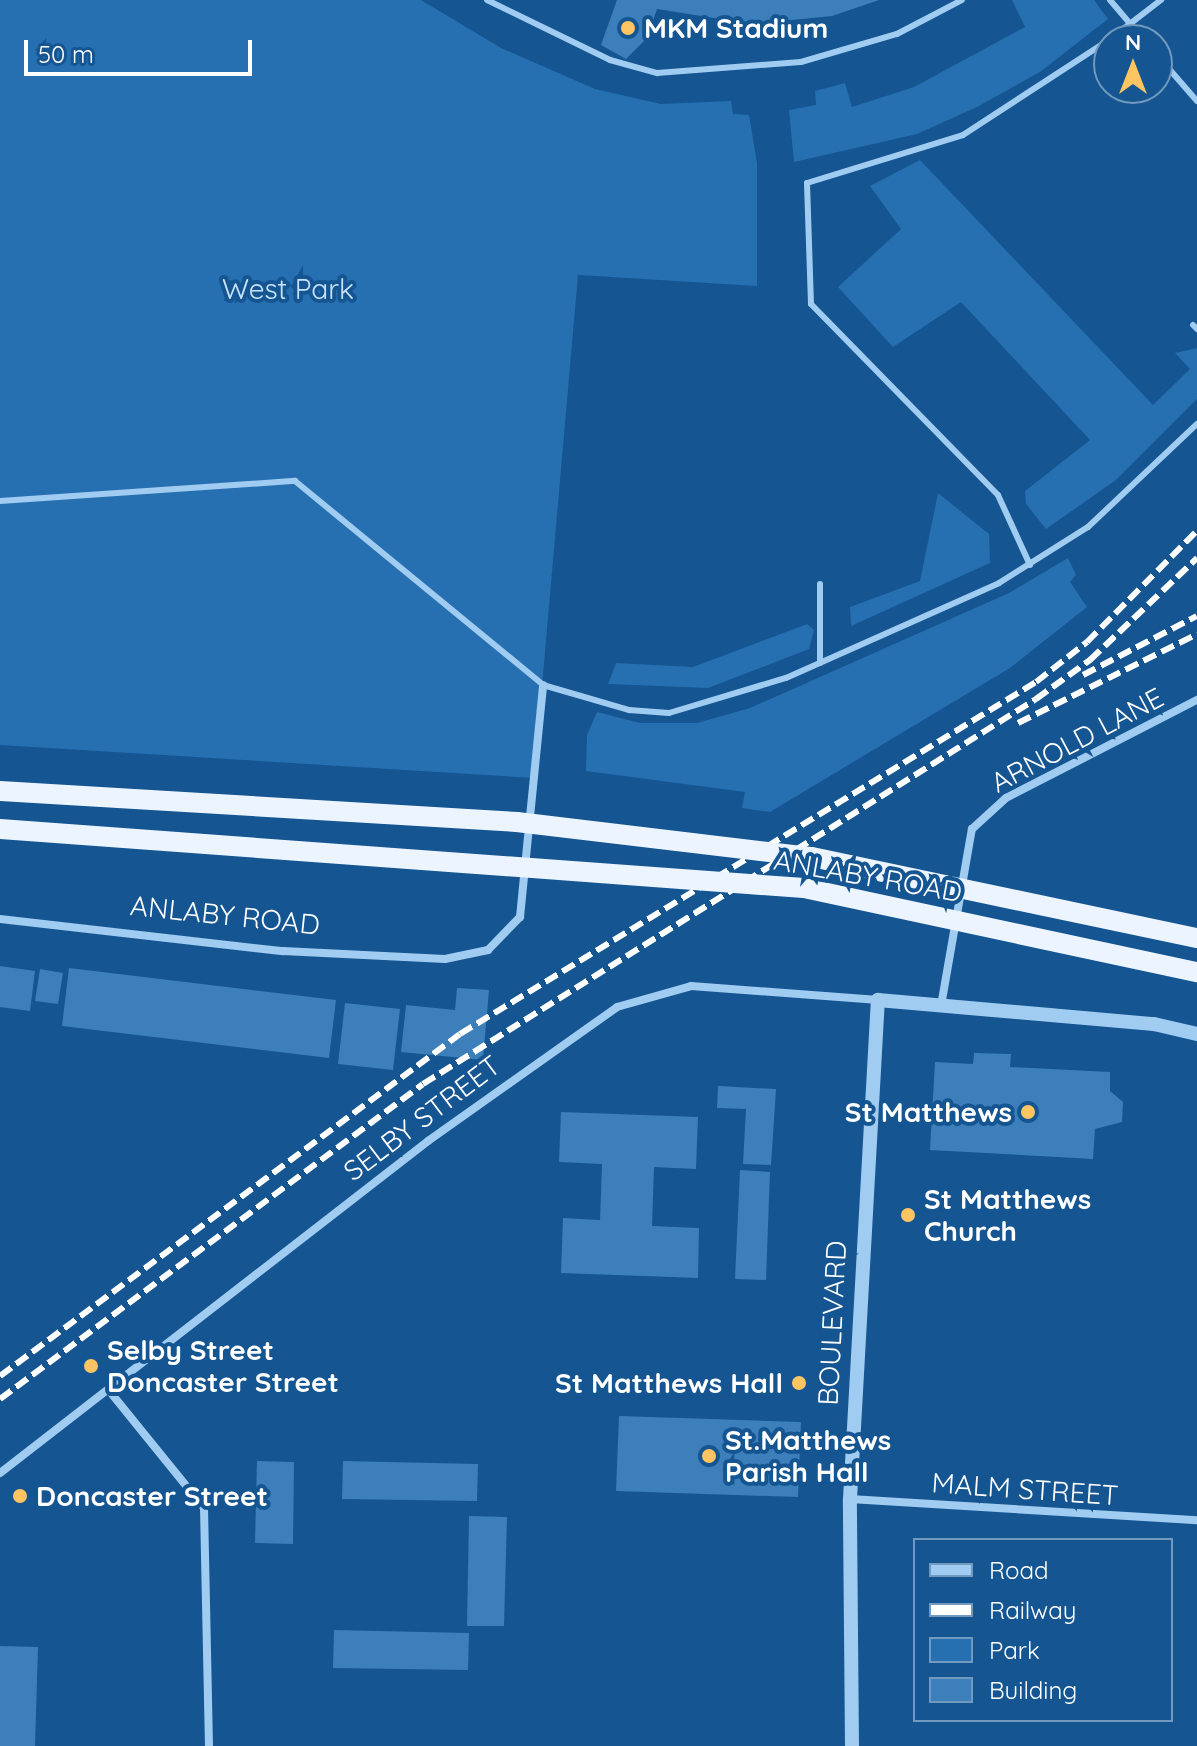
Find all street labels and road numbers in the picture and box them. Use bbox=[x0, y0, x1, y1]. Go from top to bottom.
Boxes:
street label: ARNOLD LANE bbox=[985, 680, 1169, 800]
street label: ANLABY ROAD bbox=[771, 843, 965, 909]
street label: ANLABY ROAD bbox=[129, 888, 321, 942]
street label: SELBY STREET bbox=[337, 1048, 507, 1188]
street label: BOULEVARD bbox=[811, 1240, 853, 1406]
street label: MALM STREET bbox=[931, 1466, 1119, 1512]

